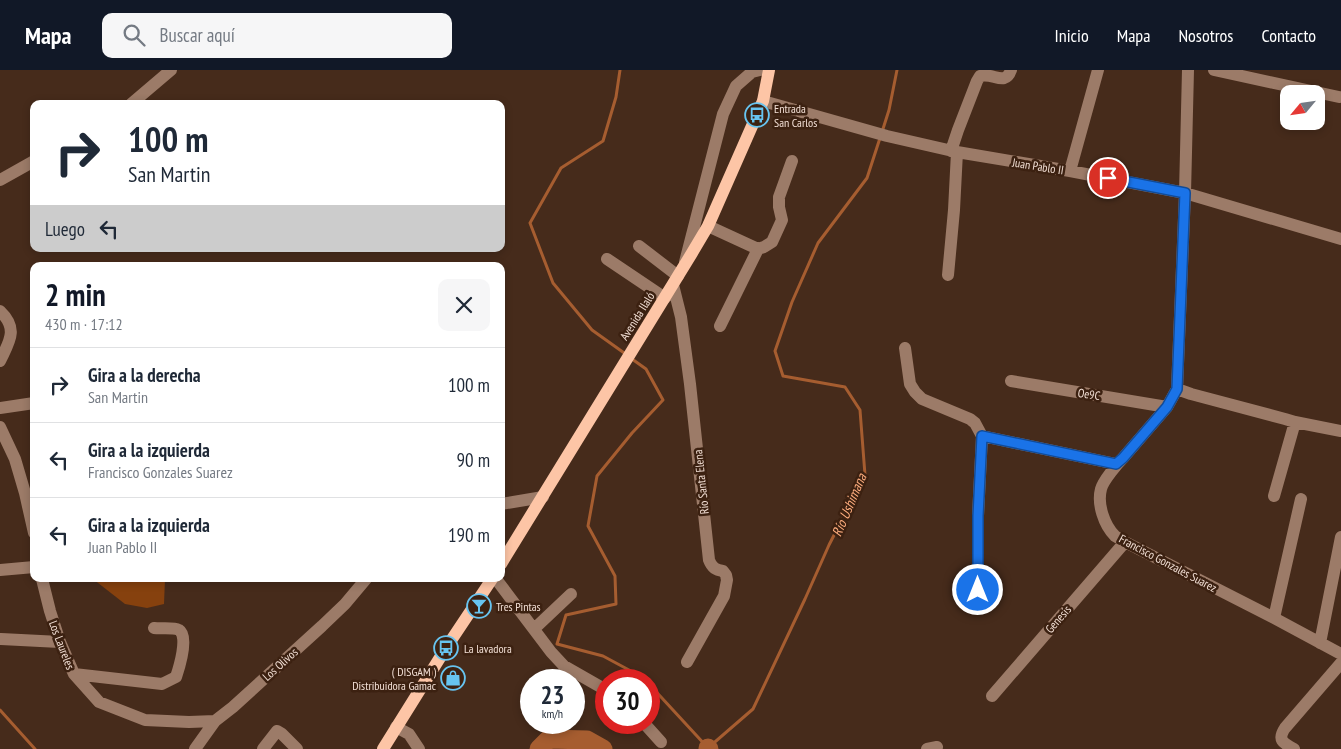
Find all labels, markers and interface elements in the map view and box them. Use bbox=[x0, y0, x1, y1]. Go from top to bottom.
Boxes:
search box bbox=[102, 13, 452, 58]
text: Mapa bbox=[25, 20, 72, 51]
icon: search bbox=[120, 21, 148, 49]
text: Buscar aquí bbox=[160, 23, 235, 47]
text: Inicio bbox=[1055, 24, 1089, 47]
text: Mapa bbox=[1117, 24, 1150, 47]
text: Nosotros bbox=[1178, 24, 1233, 47]
text: Contacto bbox=[1261, 24, 1316, 47]
north arrow bbox=[1280, 85, 1325, 130]
map controls bbox=[1280, 85, 1325, 130]
place label: Entrada San Carlos bbox=[774, 101, 817, 130]
bus stop icon: Entrada San Carlos bbox=[744, 102, 770, 128]
text: 100 m bbox=[128, 116, 209, 162]
icon: right bbox=[45, 120, 110, 185]
street label: Juan Pablo II bbox=[1010, 154, 1065, 177]
pin bbox=[1087, 157, 1129, 199]
text: San Martin bbox=[128, 160, 210, 188]
icon: arrive bbox=[1094, 164, 1122, 192]
icon: left bbox=[95, 215, 123, 243]
text: Luego bbox=[45, 217, 85, 241]
text: 2 min bbox=[45, 275, 106, 314]
button: close bbox=[438, 279, 490, 331]
street label: Avenida Ilaló bbox=[616, 289, 658, 343]
text: 430 m · 17:12 bbox=[45, 314, 123, 334]
text: Gira a la derecha bbox=[88, 363, 201, 387]
icon: right bbox=[45, 371, 73, 399]
text: 100 m bbox=[448, 373, 490, 397]
street label: Oe9C bbox=[1077, 385, 1102, 403]
text: San Martin bbox=[88, 387, 148, 407]
text: Gira a la izquierda bbox=[88, 438, 210, 462]
icon: left bbox=[45, 446, 73, 474]
text: 90 m bbox=[457, 448, 490, 472]
street label: Río Santa Elena bbox=[690, 449, 712, 515]
text: Francisco Gonzales Suarez bbox=[88, 462, 233, 482]
water label: Río Ushimana bbox=[828, 470, 871, 539]
text: Gira a la izquierda bbox=[88, 513, 210, 537]
icon: left bbox=[45, 521, 73, 549]
text: 190 m bbox=[448, 523, 490, 547]
street label: Francisco Gonzales Suarez bbox=[1117, 531, 1219, 595]
text: Juan Pablo II bbox=[88, 537, 157, 557]
position arrow bbox=[951, 563, 1003, 615]
bar icon: Tres Pintas bbox=[466, 593, 492, 619]
place label: Tres Pintas bbox=[496, 599, 541, 614]
street label: Genesis bbox=[1042, 602, 1074, 636]
street label: Los Laureles bbox=[46, 618, 78, 672]
bus stop icon: La lavadora bbox=[433, 635, 459, 661]
place label: La lavadora bbox=[464, 641, 512, 656]
street label: Los Olivos bbox=[259, 644, 301, 684]
place label: ( DISGAM ) Distribuidora Gamac bbox=[352, 664, 437, 693]
shop icon: ( DISGAM ) Distribuidora Gamac bbox=[440, 665, 466, 691]
speed limit sign: 30 bbox=[595, 669, 660, 734]
text: 23 bbox=[541, 679, 564, 711]
text: km/h bbox=[542, 706, 563, 721]

